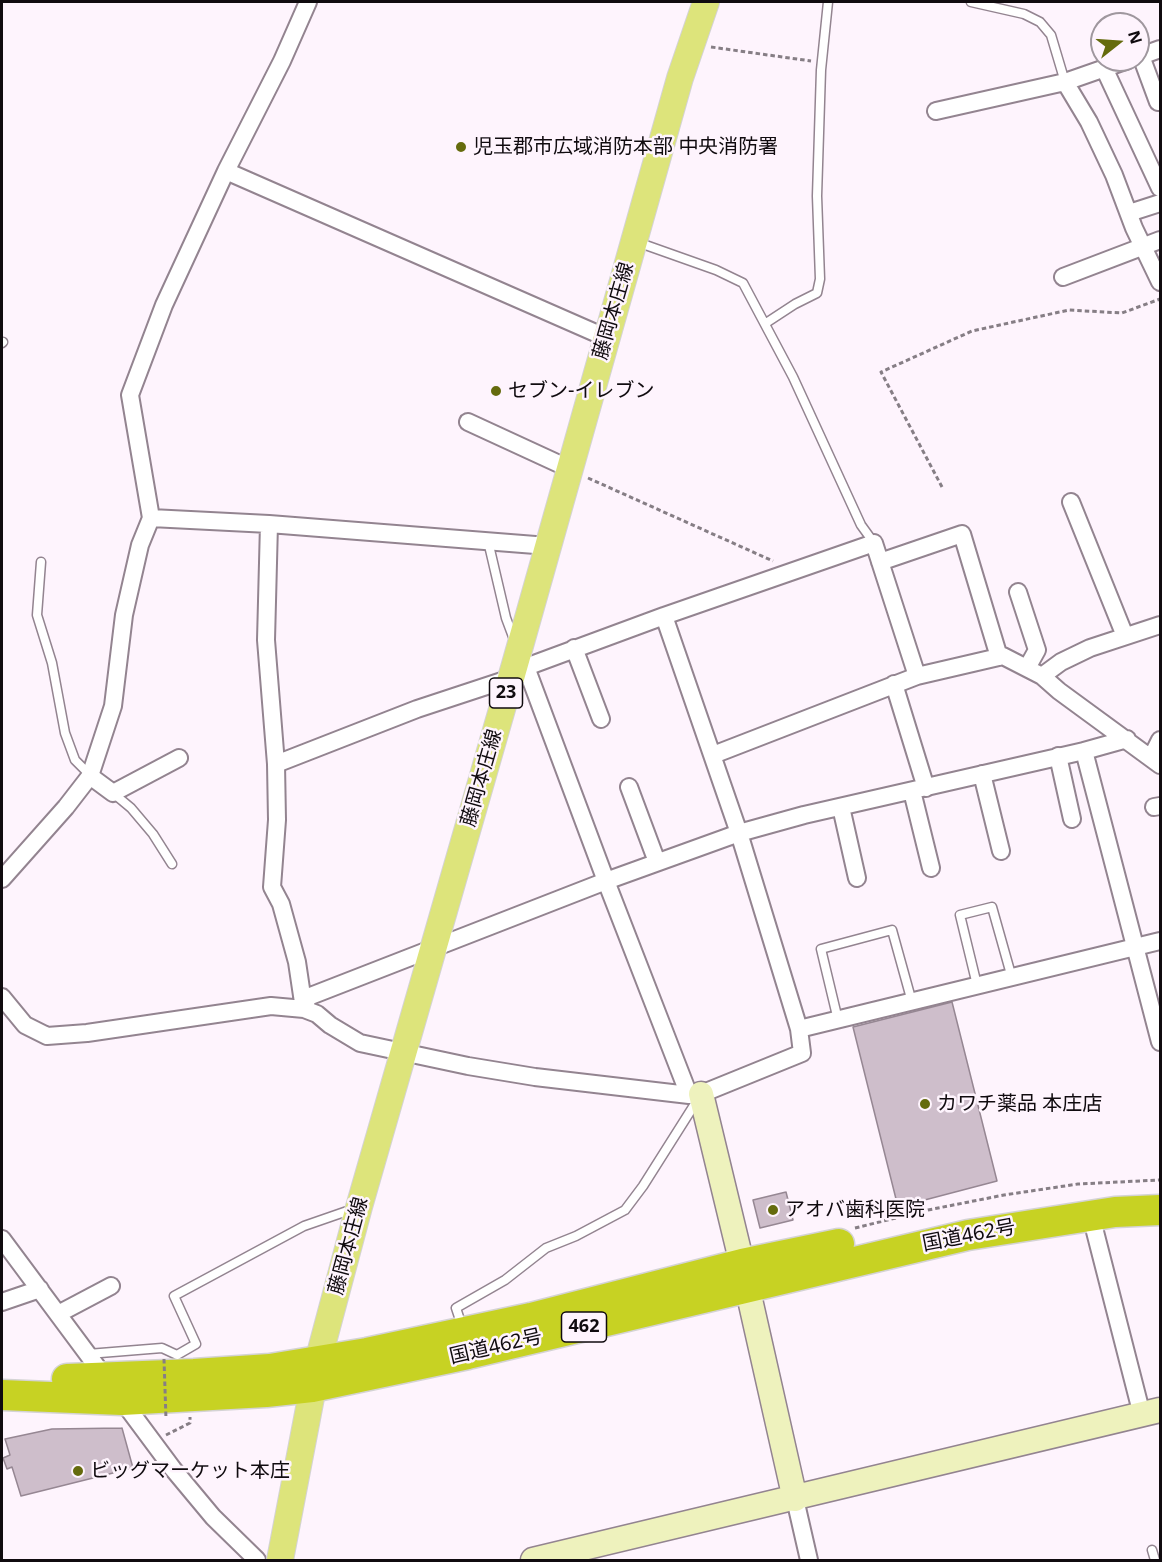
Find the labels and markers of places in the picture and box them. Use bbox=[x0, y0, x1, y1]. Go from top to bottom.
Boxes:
place label: 児玉郡市広域消防本部 中央消防署 bbox=[473, 135, 778, 159]
marker: 児玉郡市広域消防本部 中央消防署 bbox=[454, 140, 468, 154]
place label: セブン-イレブン bbox=[508, 379, 654, 403]
marker: セブン-イレブン bbox=[489, 384, 503, 398]
place label: カワチ薬品 本庄店 bbox=[937, 1092, 1102, 1116]
marker: カワチ薬品 本庄店 bbox=[918, 1097, 932, 1111]
place label: アオバ歯科医院 bbox=[785, 1198, 925, 1222]
marker: アオバ歯科医院 bbox=[766, 1203, 780, 1217]
place label: ビッグマーケット本庄 bbox=[90, 1459, 290, 1483]
marker: ビッグマーケット本庄 bbox=[71, 1464, 85, 1478]

